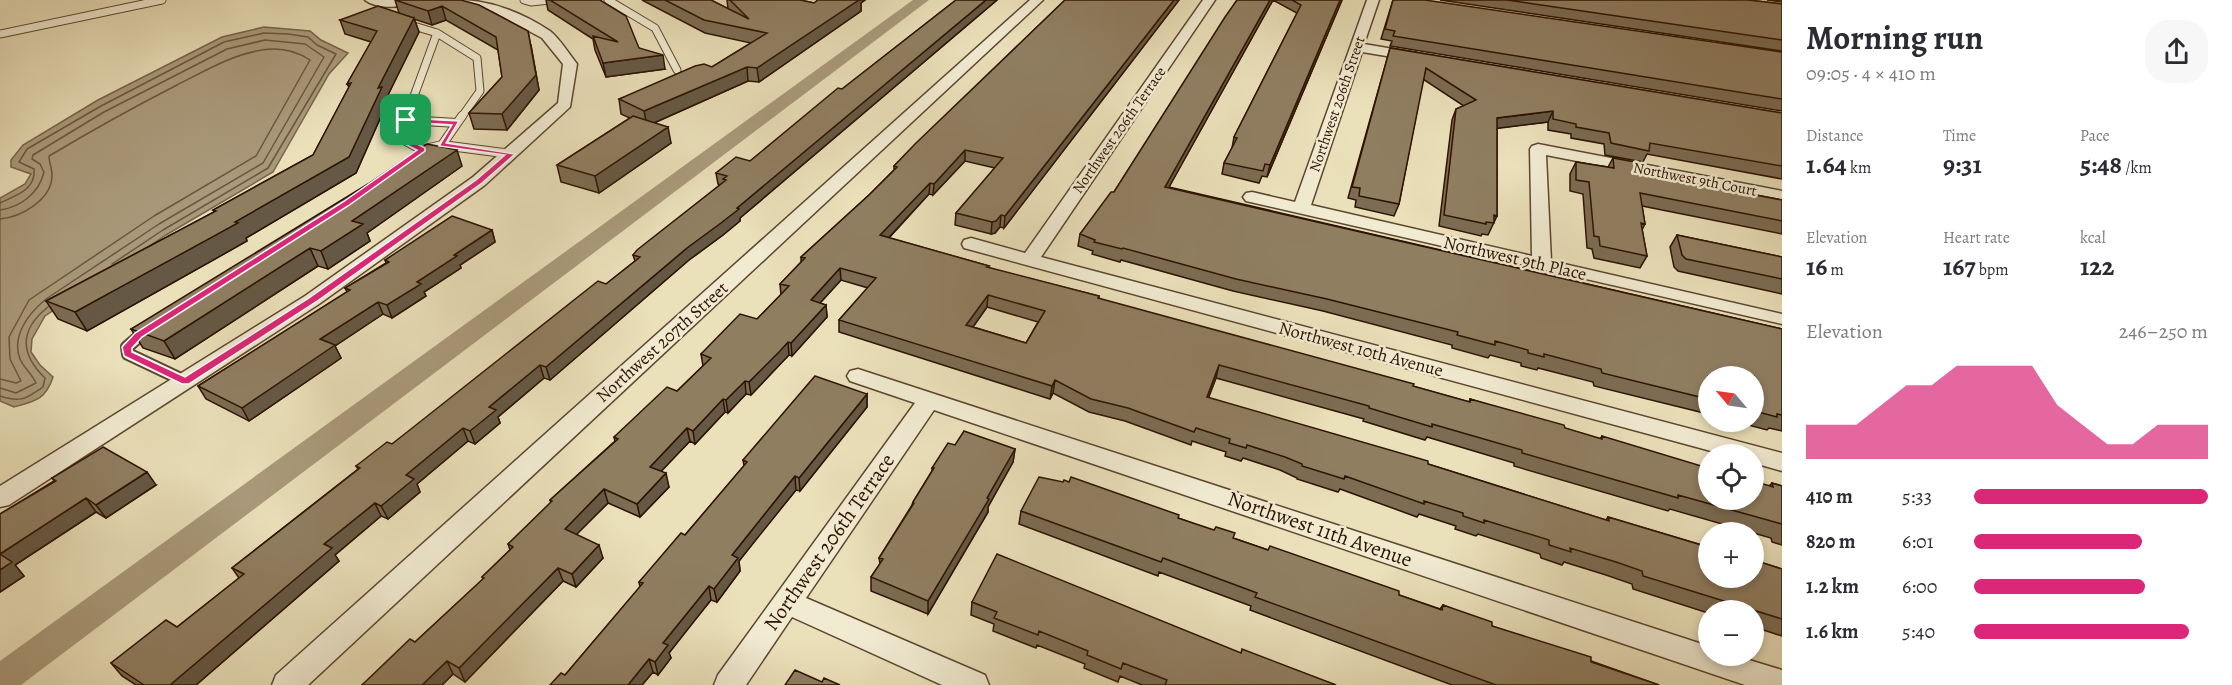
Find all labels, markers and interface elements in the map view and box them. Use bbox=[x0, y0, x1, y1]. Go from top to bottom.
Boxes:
text: Morning run bbox=[1806, 15, 1983, 60]
button: share bbox=[2145, 20, 2208, 83]
street label: Northwest 206th Street bbox=[1304, 33, 1370, 175]
text: 09:05 · 4 × 410 m bbox=[1806, 60, 1936, 87]
street label: Northwest 206th Terrace bbox=[1068, 62, 1171, 197]
pin bbox=[380, 94, 431, 145]
icon: arrive bbox=[389, 103, 422, 136]
text: Distance bbox=[1806, 125, 1863, 147]
text: Time bbox=[1943, 125, 1976, 147]
text: Pace bbox=[2080, 125, 2110, 147]
text: 1.64 bbox=[1806, 147, 1847, 182]
text: 9:31 bbox=[1943, 147, 1982, 182]
text: 5:48 bbox=[2080, 147, 2122, 182]
street label: Northwest 9th Court bbox=[1631, 157, 1759, 201]
text: km bbox=[1847, 157, 1871, 179]
text: /km bbox=[2122, 157, 2152, 179]
text: Elevation bbox=[1806, 227, 1867, 249]
text: Heart rate bbox=[1943, 227, 2010, 249]
text: kcal bbox=[2080, 227, 2106, 249]
street label: Northwest 9th Place bbox=[1441, 230, 1589, 286]
text: 16 bbox=[1806, 249, 1827, 284]
text: 167 bbox=[1943, 249, 1976, 284]
text: 122 bbox=[2080, 249, 2114, 284]
text: m bbox=[1827, 259, 1844, 281]
text: bpm bbox=[1976, 259, 2009, 281]
street label: Northwest 207th Street bbox=[591, 276, 733, 408]
street label: Northwest 10th Avenue bbox=[1276, 315, 1446, 383]
text: Elevation bbox=[1806, 318, 1883, 345]
text: 246–250 m bbox=[2119, 318, 2208, 345]
north arrow bbox=[1698, 366, 1764, 432]
map controls bbox=[1698, 366, 1764, 666]
button: locate bbox=[1698, 444, 1764, 510]
street label: Northwest 206th Terrace bbox=[757, 448, 901, 636]
text: 410 m bbox=[1806, 483, 1853, 510]
text: 5:33 bbox=[1902, 483, 1932, 510]
street label: Northwest 11th Avenue bbox=[1224, 484, 1416, 574]
button: + bbox=[1698, 522, 1764, 588]
text: 820 m bbox=[1806, 528, 1856, 555]
text: 6:01 bbox=[1902, 528, 1934, 555]
text: 1.2 km bbox=[1806, 573, 1859, 600]
text: 6:00 bbox=[1902, 573, 1937, 600]
button: − bbox=[1698, 600, 1764, 666]
text: 1.6 km bbox=[1806, 618, 1859, 645]
text: 5:40 bbox=[1902, 618, 1935, 645]

